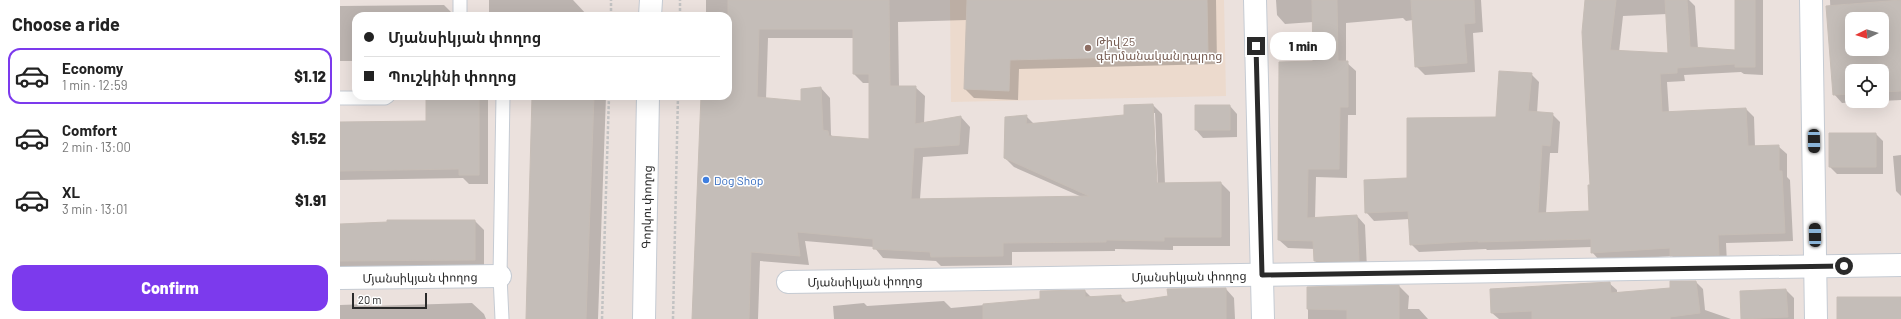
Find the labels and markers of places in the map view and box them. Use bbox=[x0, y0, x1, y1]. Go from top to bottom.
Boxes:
place label: Թիվ 25 գերմանական դպրոց bbox=[1096, 34, 1223, 63]
marker: Թիվ 25 գերմանական դպրոց bbox=[1083, 43, 1093, 53]
place label: Dog Shop bbox=[714, 173, 763, 187]
marker: Dog Shop bbox=[701, 175, 711, 185]

